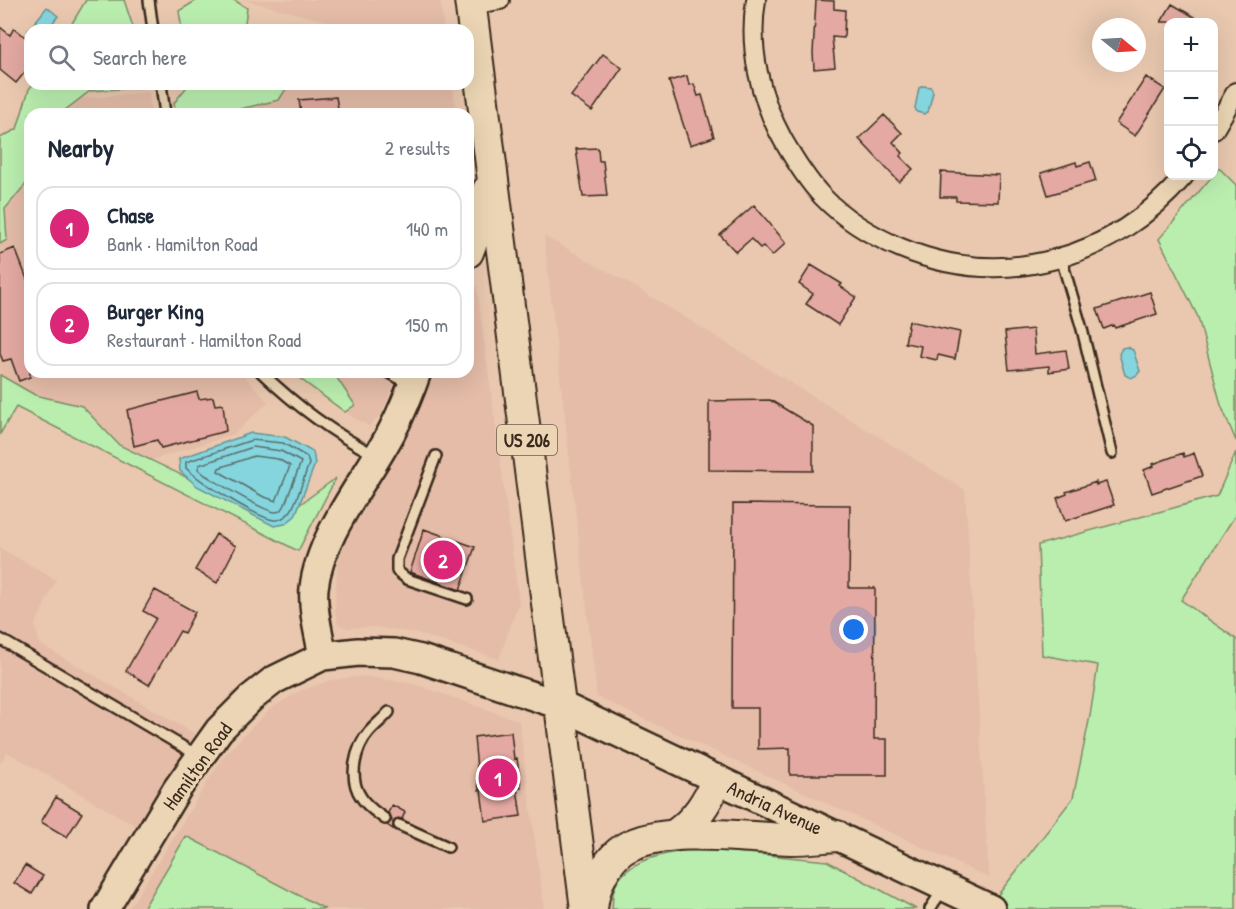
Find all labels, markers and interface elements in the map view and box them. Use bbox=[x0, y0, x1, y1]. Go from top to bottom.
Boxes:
north arrow bbox=[1092, 18, 1146, 72]
map controls bbox=[1164, 18, 1218, 180]
button: + bbox=[1164, 18, 1218, 72]
search box bbox=[24, 24, 474, 90]
icon: search bbox=[45, 41, 78, 74]
text: Search here bbox=[93, 42, 187, 72]
button: − bbox=[1164, 72, 1218, 126]
button: locate bbox=[1164, 126, 1218, 180]
text: Nearby bbox=[48, 130, 114, 165]
text: 2 results bbox=[385, 134, 450, 161]
text: Chase bbox=[107, 200, 154, 230]
text: 1 bbox=[66, 215, 73, 242]
text: 140 m bbox=[406, 215, 448, 242]
text: Bank · Hamilton Road bbox=[107, 230, 257, 257]
text: Burger King bbox=[107, 296, 204, 326]
text: 2 bbox=[65, 311, 74, 338]
text: 150 m bbox=[405, 311, 448, 338]
text: Restaurant · Hamilton Road bbox=[107, 326, 301, 353]
road number: US 206 bbox=[497, 425, 557, 455]
pin: 2 bbox=[424, 538, 462, 582]
your location bbox=[839, 615, 868, 644]
street label: Hamilton Road bbox=[156, 717, 238, 815]
pin: 1 bbox=[478, 756, 518, 800]
street label: Andria Avenue bbox=[723, 773, 827, 841]

